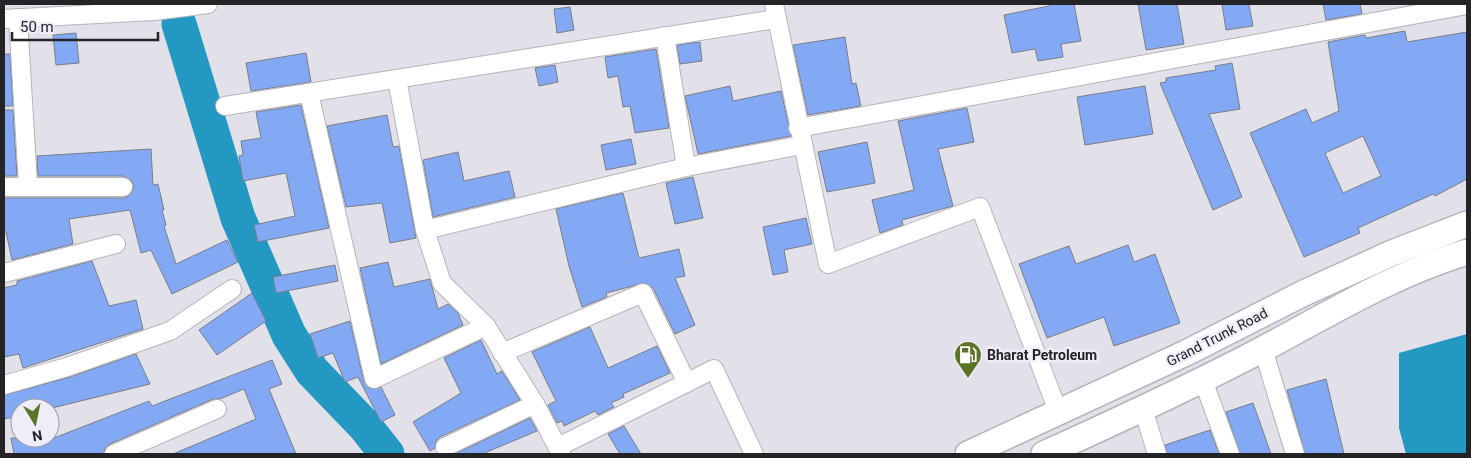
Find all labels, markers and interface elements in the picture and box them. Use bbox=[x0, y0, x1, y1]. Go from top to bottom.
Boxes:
scale bar bbox=[12, 10, 159, 42]
text: 50 m bbox=[20, 18, 54, 36]
street label: Grand Trunk Road bbox=[1164, 305, 1270, 369]
fuel station icon: Bharat Petroleum bbox=[953, 340, 983, 379]
place label: Bharat Petroleum bbox=[987, 347, 1097, 363]
north arrow bbox=[10, 398, 60, 448]
text: N bbox=[31, 427, 44, 445]

